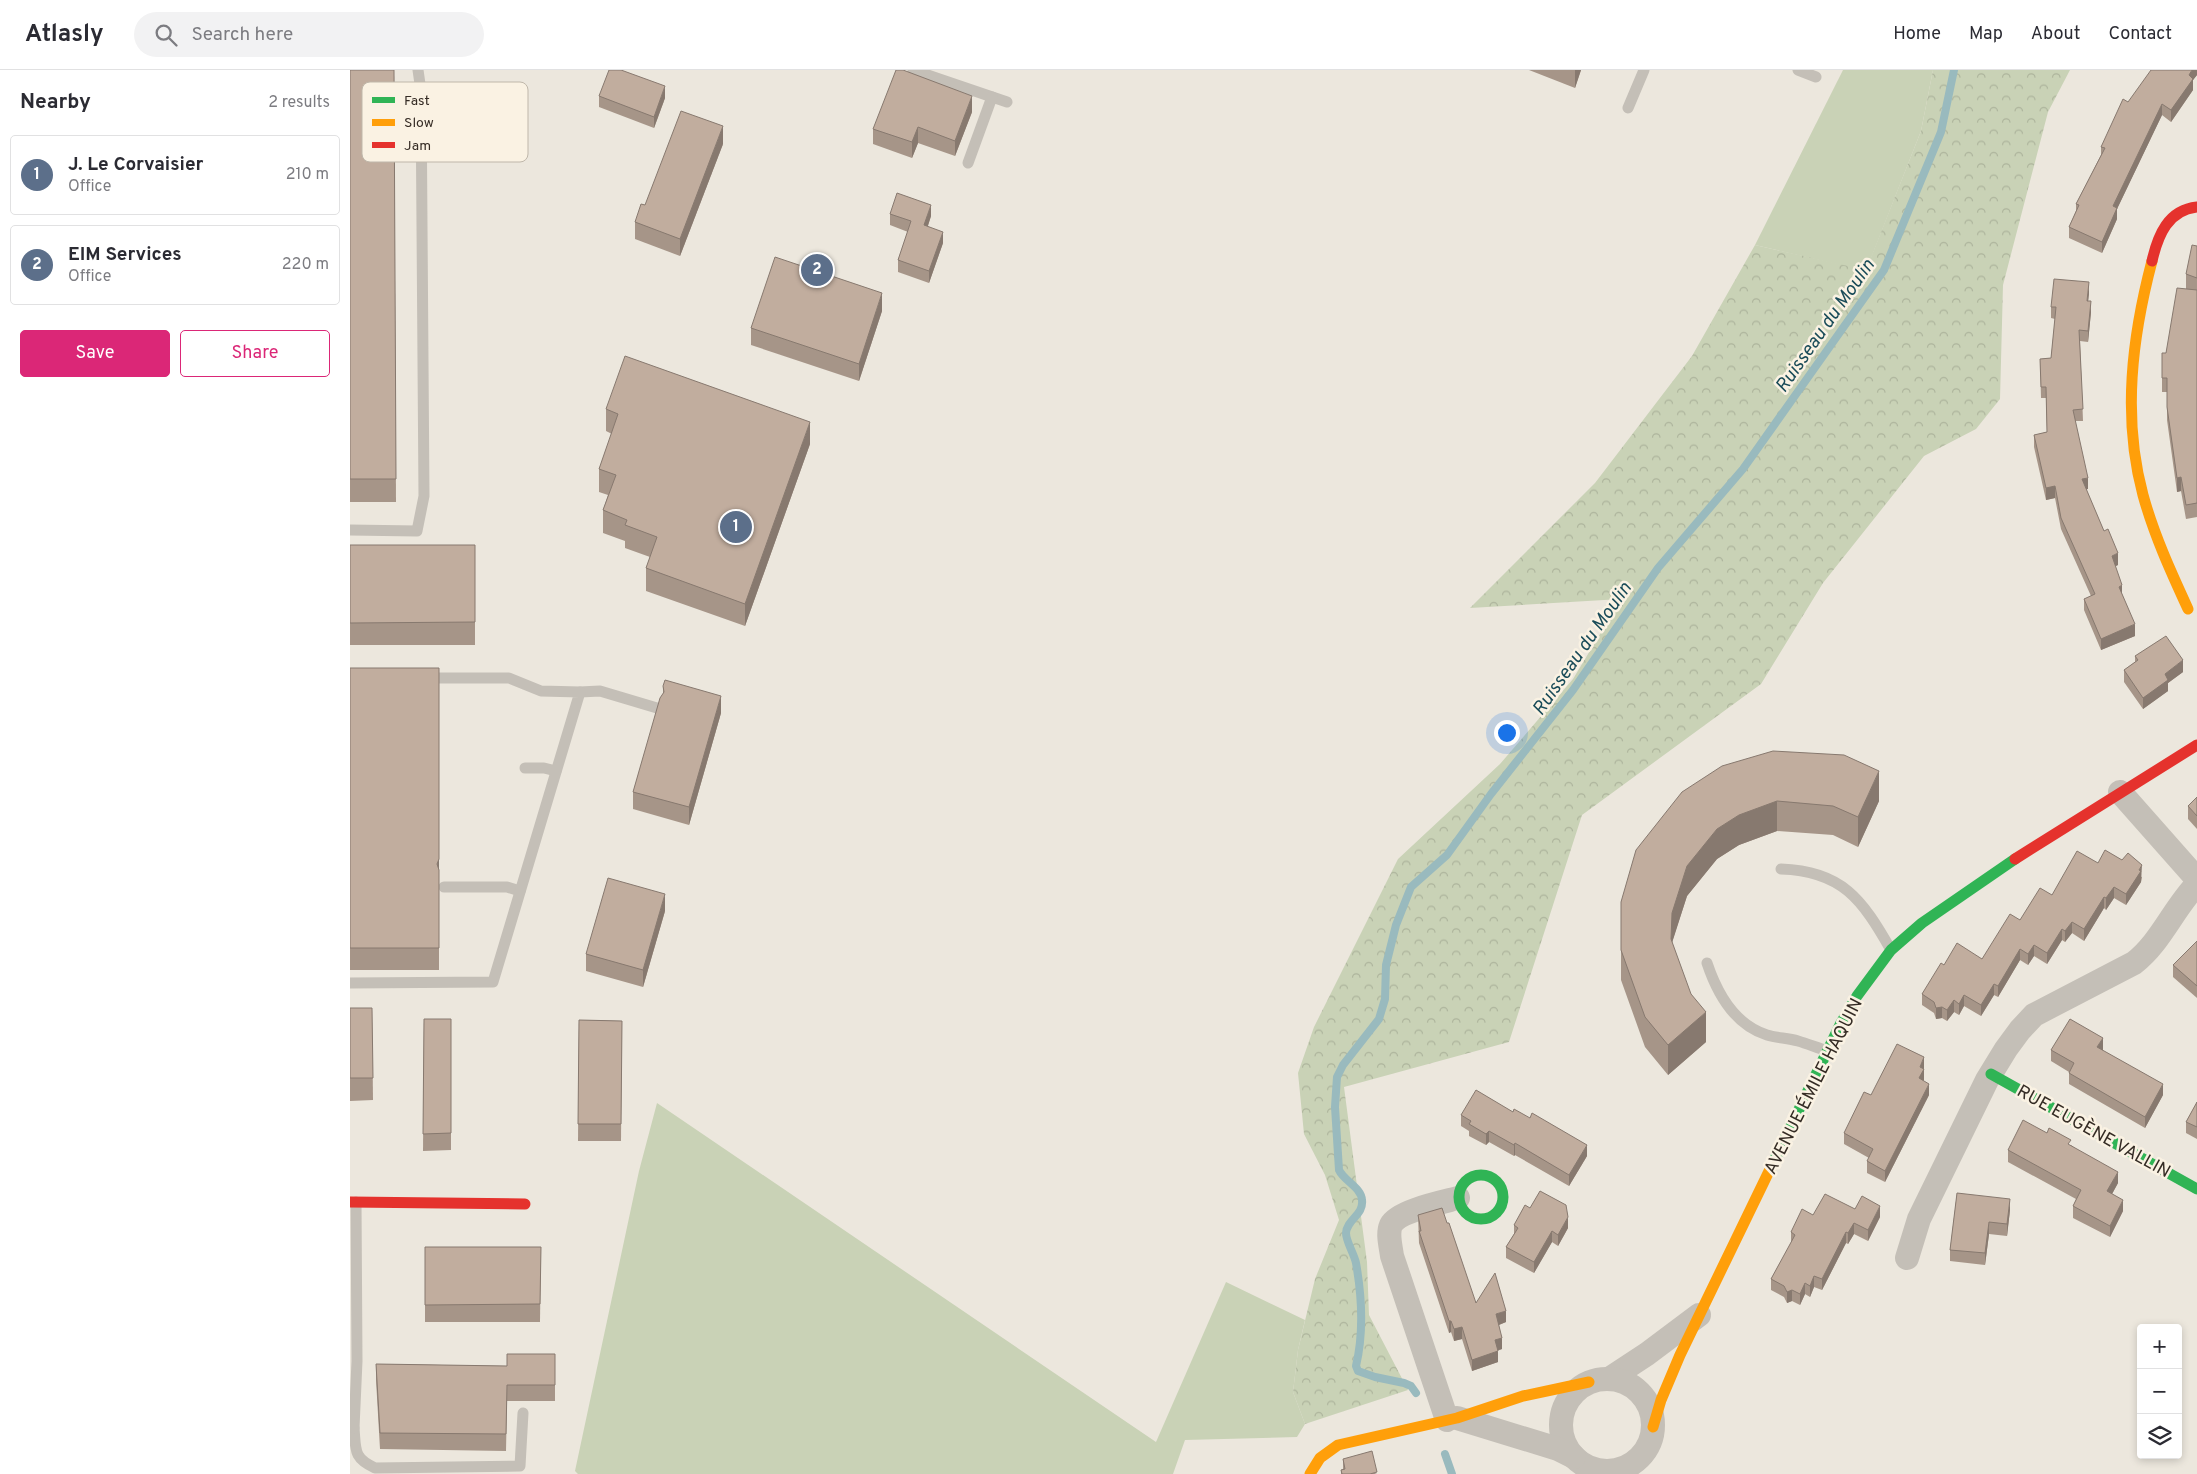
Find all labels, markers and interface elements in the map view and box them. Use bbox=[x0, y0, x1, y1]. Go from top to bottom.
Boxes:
search box bbox=[134, 12, 484, 57]
text: Atlasly bbox=[25, 20, 104, 50]
icon: search bbox=[152, 21, 180, 49]
text: Search here bbox=[192, 23, 293, 47]
text: Home bbox=[1893, 23, 1941, 46]
text: Map bbox=[1969, 23, 2003, 46]
text: About bbox=[2031, 23, 2080, 46]
text: Contact bbox=[2108, 23, 2172, 46]
legend bbox=[362, 82, 528, 162]
text: Nearby bbox=[20, 89, 91, 116]
text: 2 results bbox=[268, 93, 330, 113]
text: Fast bbox=[404, 93, 430, 110]
text: Slow bbox=[404, 115, 434, 132]
text: Jam bbox=[404, 138, 431, 155]
text: J. Le Corvaisier bbox=[68, 153, 204, 177]
text: 1 bbox=[34, 165, 40, 185]
text: 210 m bbox=[286, 165, 329, 185]
text: Office bbox=[68, 177, 111, 197]
text: EIM Services bbox=[68, 243, 182, 267]
pin: 2 bbox=[801, 251, 833, 289]
water label: Ruisseau du Moulin bbox=[1771, 254, 1881, 398]
text: 2 bbox=[32, 255, 42, 275]
text: 220 m bbox=[282, 255, 329, 275]
text: Office bbox=[68, 267, 111, 287]
button: Save bbox=[20, 330, 170, 377]
button: Share bbox=[180, 330, 330, 377]
pin: 1 bbox=[720, 508, 752, 546]
water label: Ruisseau du Moulin bbox=[1528, 577, 1638, 721]
your location bbox=[1494, 720, 1520, 746]
street label: AVENUE ÉMILE HAQUIN bbox=[1758, 994, 1869, 1179]
street label: RUE EUGÈNE VALLIN bbox=[2012, 1079, 2175, 1184]
map controls bbox=[2137, 1324, 2182, 1459]
button: + bbox=[2137, 1324, 2182, 1369]
button: − bbox=[2137, 1369, 2182, 1414]
button: layers bbox=[2137, 1414, 2182, 1459]

